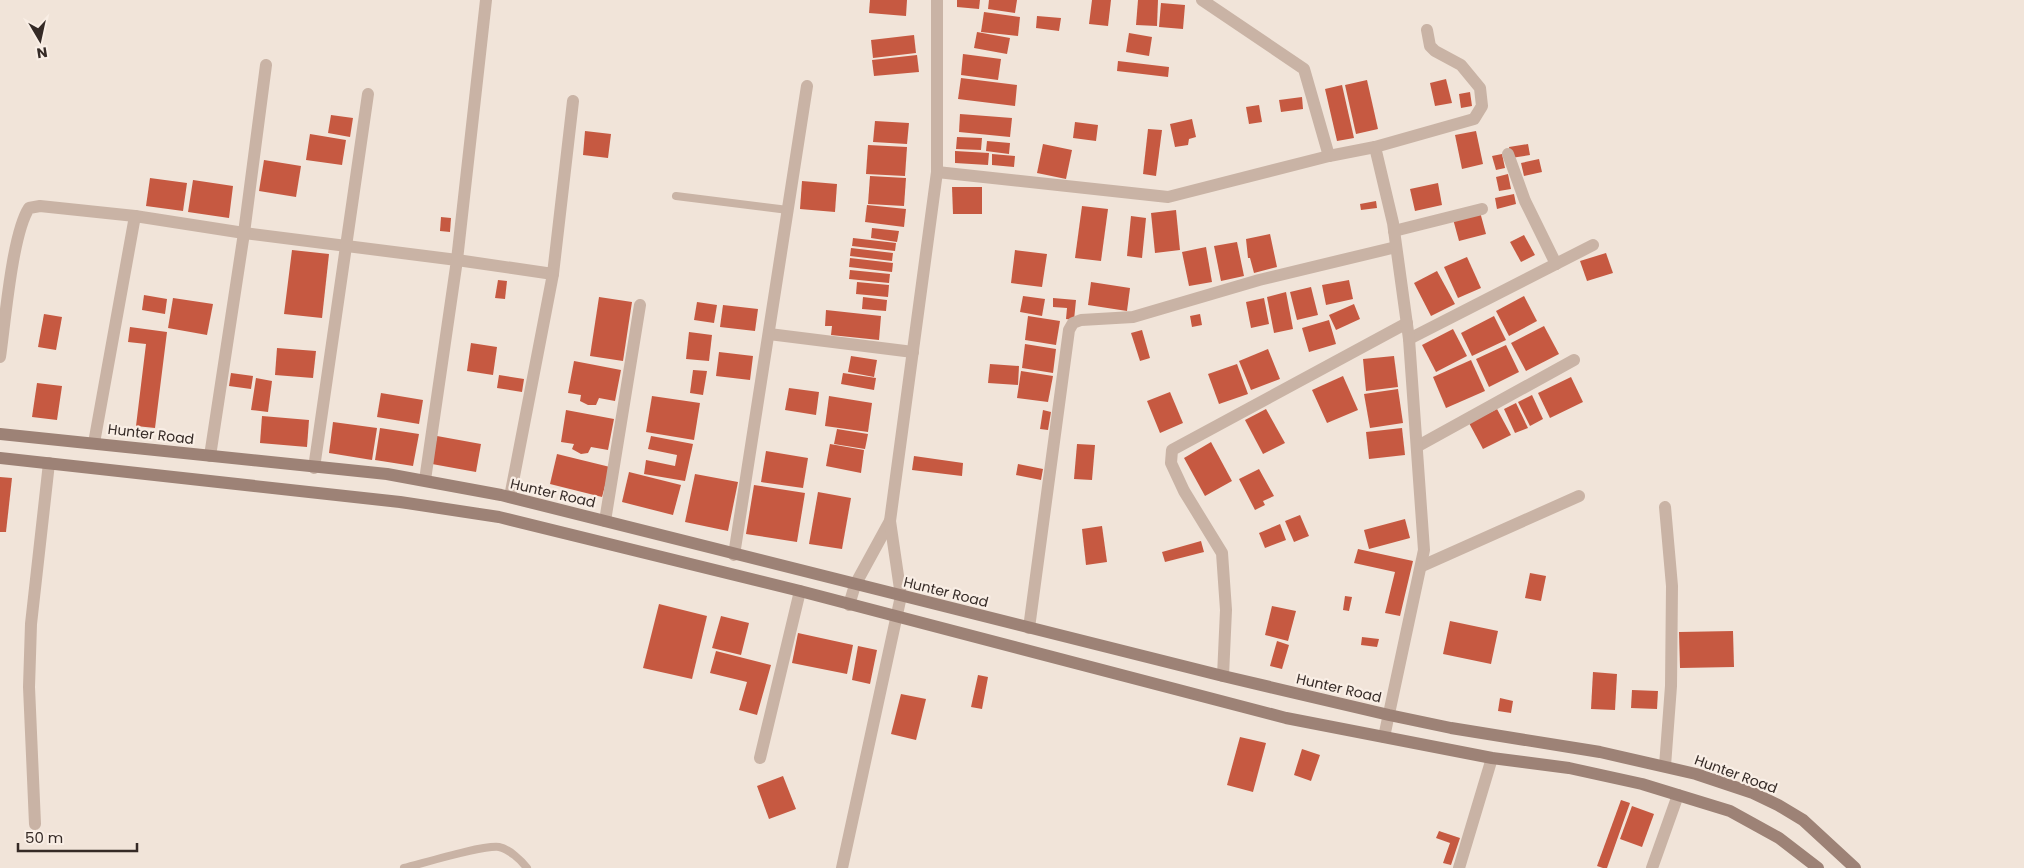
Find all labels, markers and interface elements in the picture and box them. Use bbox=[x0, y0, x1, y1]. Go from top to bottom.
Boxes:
north arrow bbox=[15, 15, 65, 65]
text: N bbox=[35, 42, 49, 64]
street label: Hunter Road bbox=[107, 419, 195, 449]
street label: Hunter Road bbox=[508, 473, 598, 513]
street label: Hunter Road bbox=[901, 572, 991, 612]
street label: Hunter Road bbox=[1294, 668, 1384, 708]
street label: Hunter Road bbox=[1692, 750, 1780, 798]
scale bar bbox=[18, 820, 136, 852]
text: 50 m bbox=[25, 827, 63, 848]

